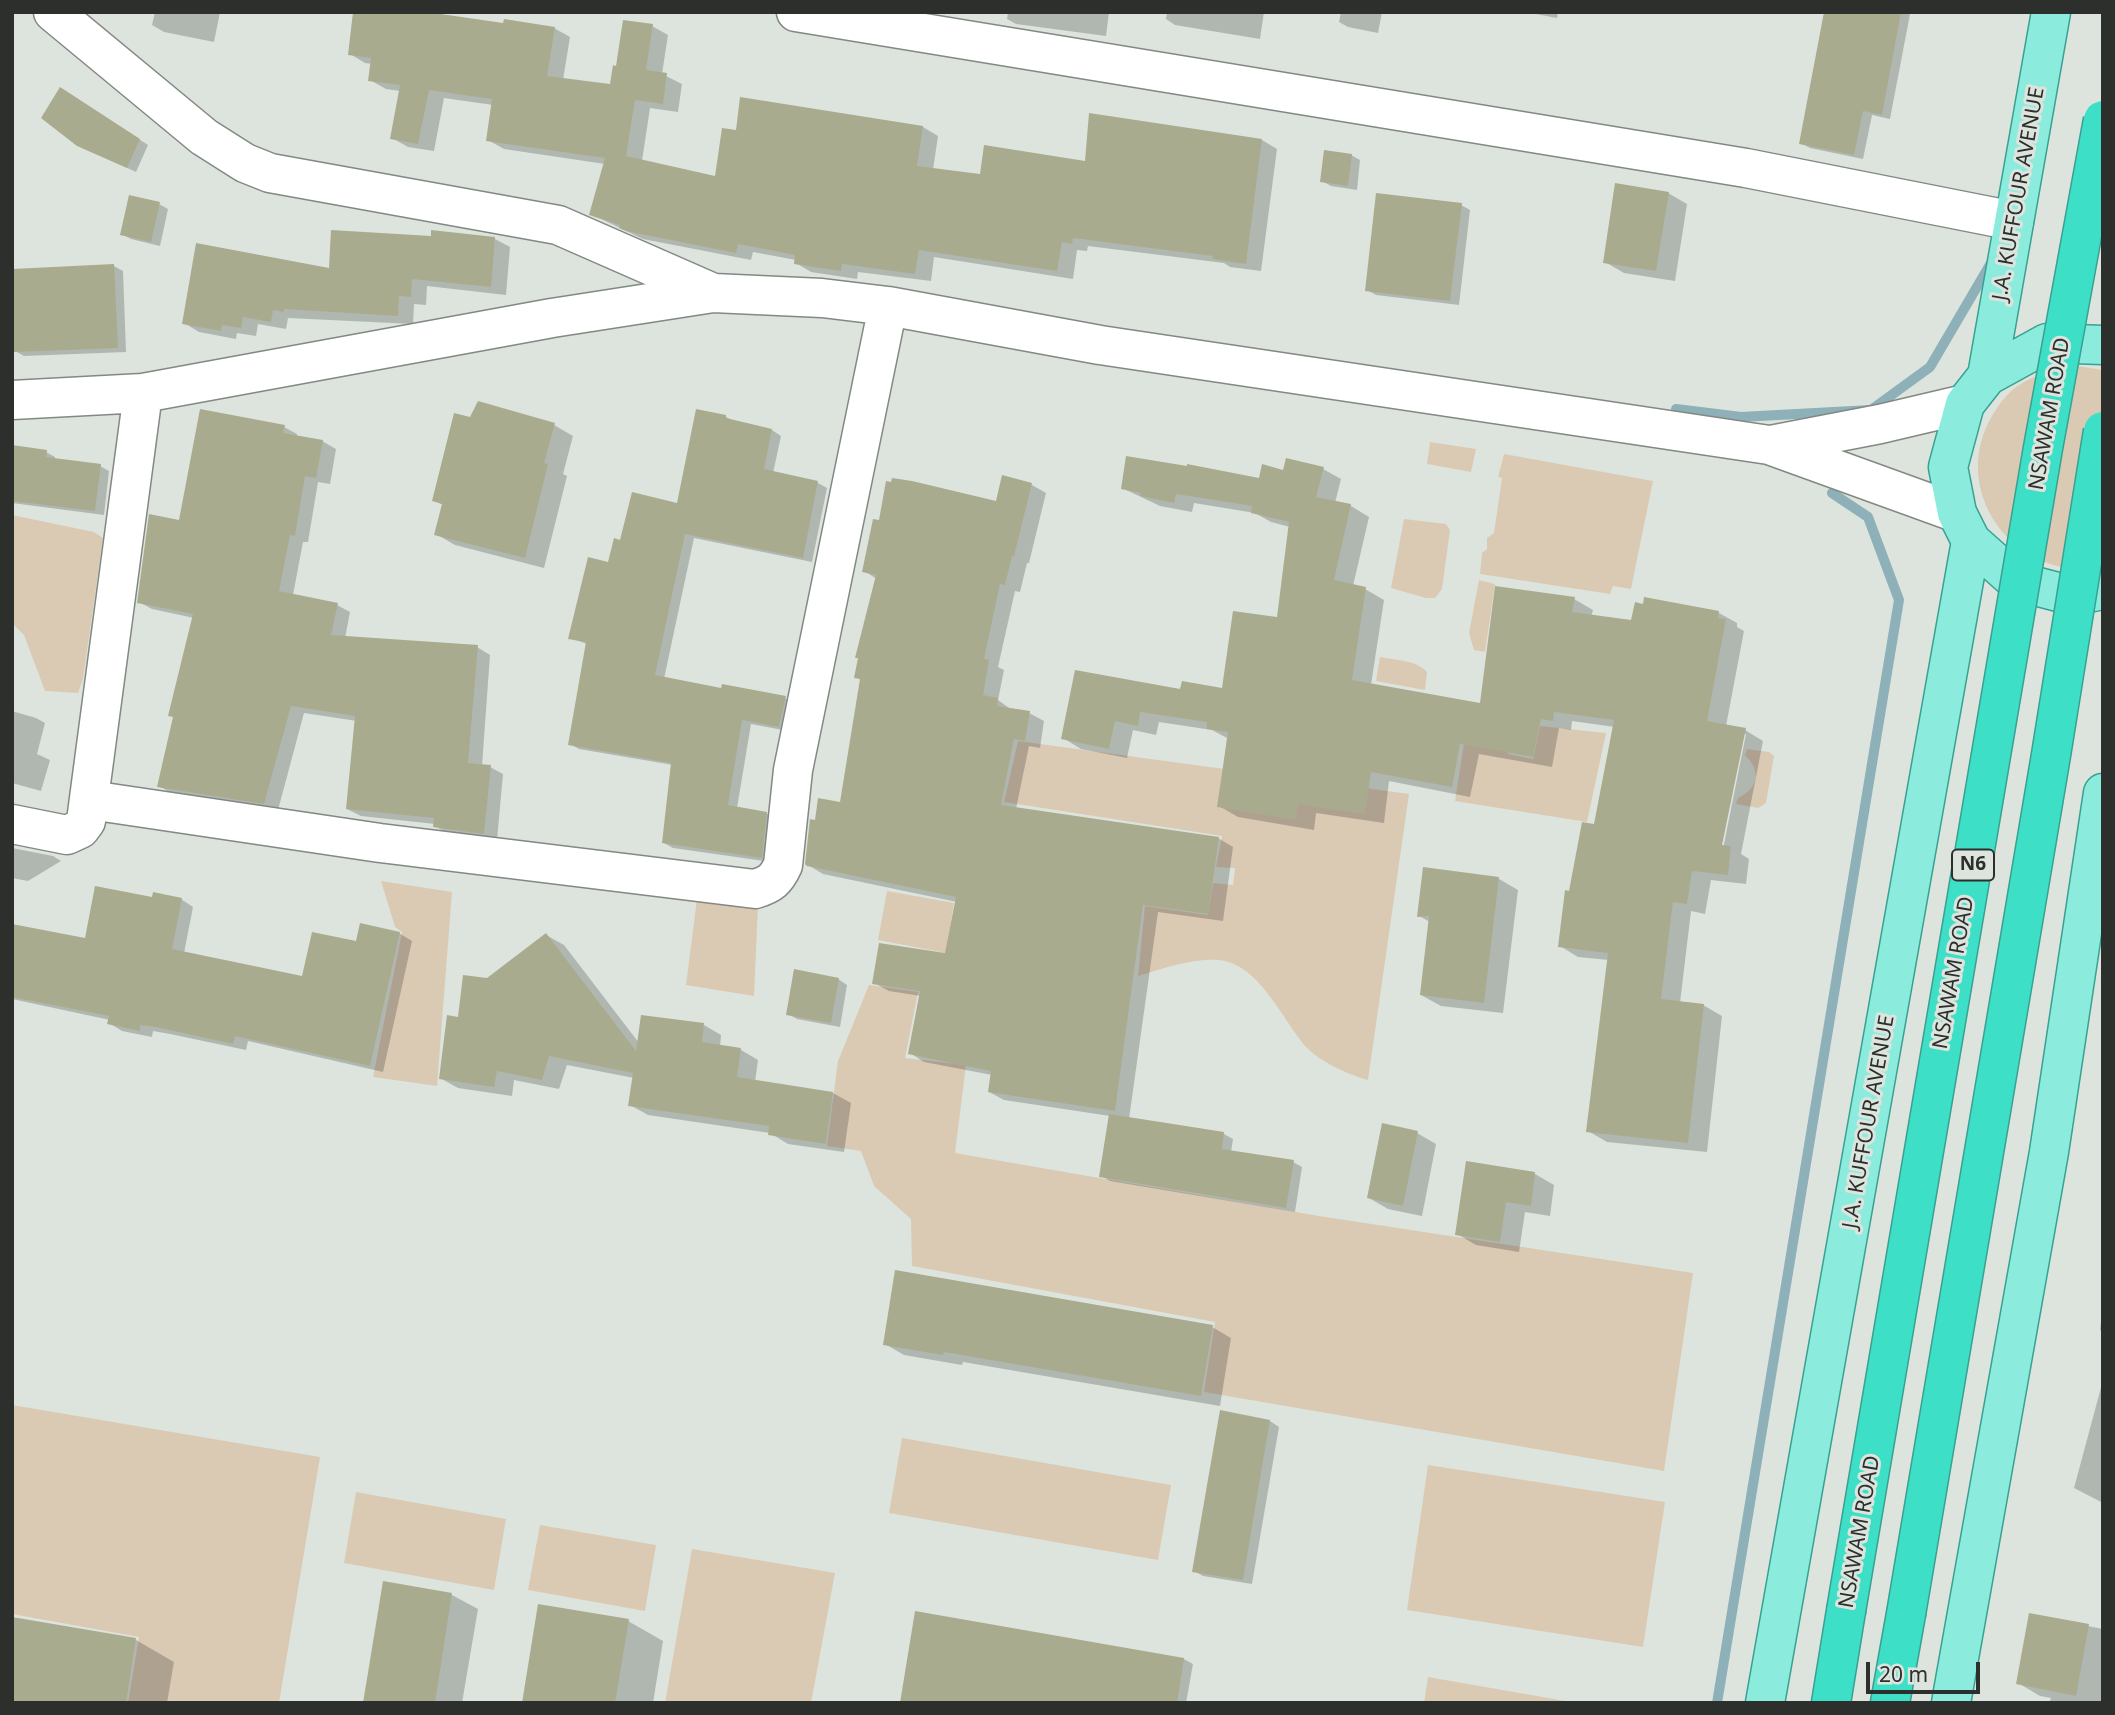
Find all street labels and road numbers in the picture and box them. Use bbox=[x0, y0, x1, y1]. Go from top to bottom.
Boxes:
street label: J.A. KUFFOUR AVENUE bbox=[1988, 85, 2050, 303]
street label: NSAWAM ROAD bbox=[2024, 336, 2076, 492]
road number: N6 bbox=[1952, 850, 1994, 880]
street label: NSAWAM ROAD bbox=[1928, 895, 1980, 1051]
street label: J.A. KUFFOUR AVENUE bbox=[1838, 1013, 1900, 1231]
street label: NSAWAM ROAD bbox=[1834, 1454, 1886, 1610]

